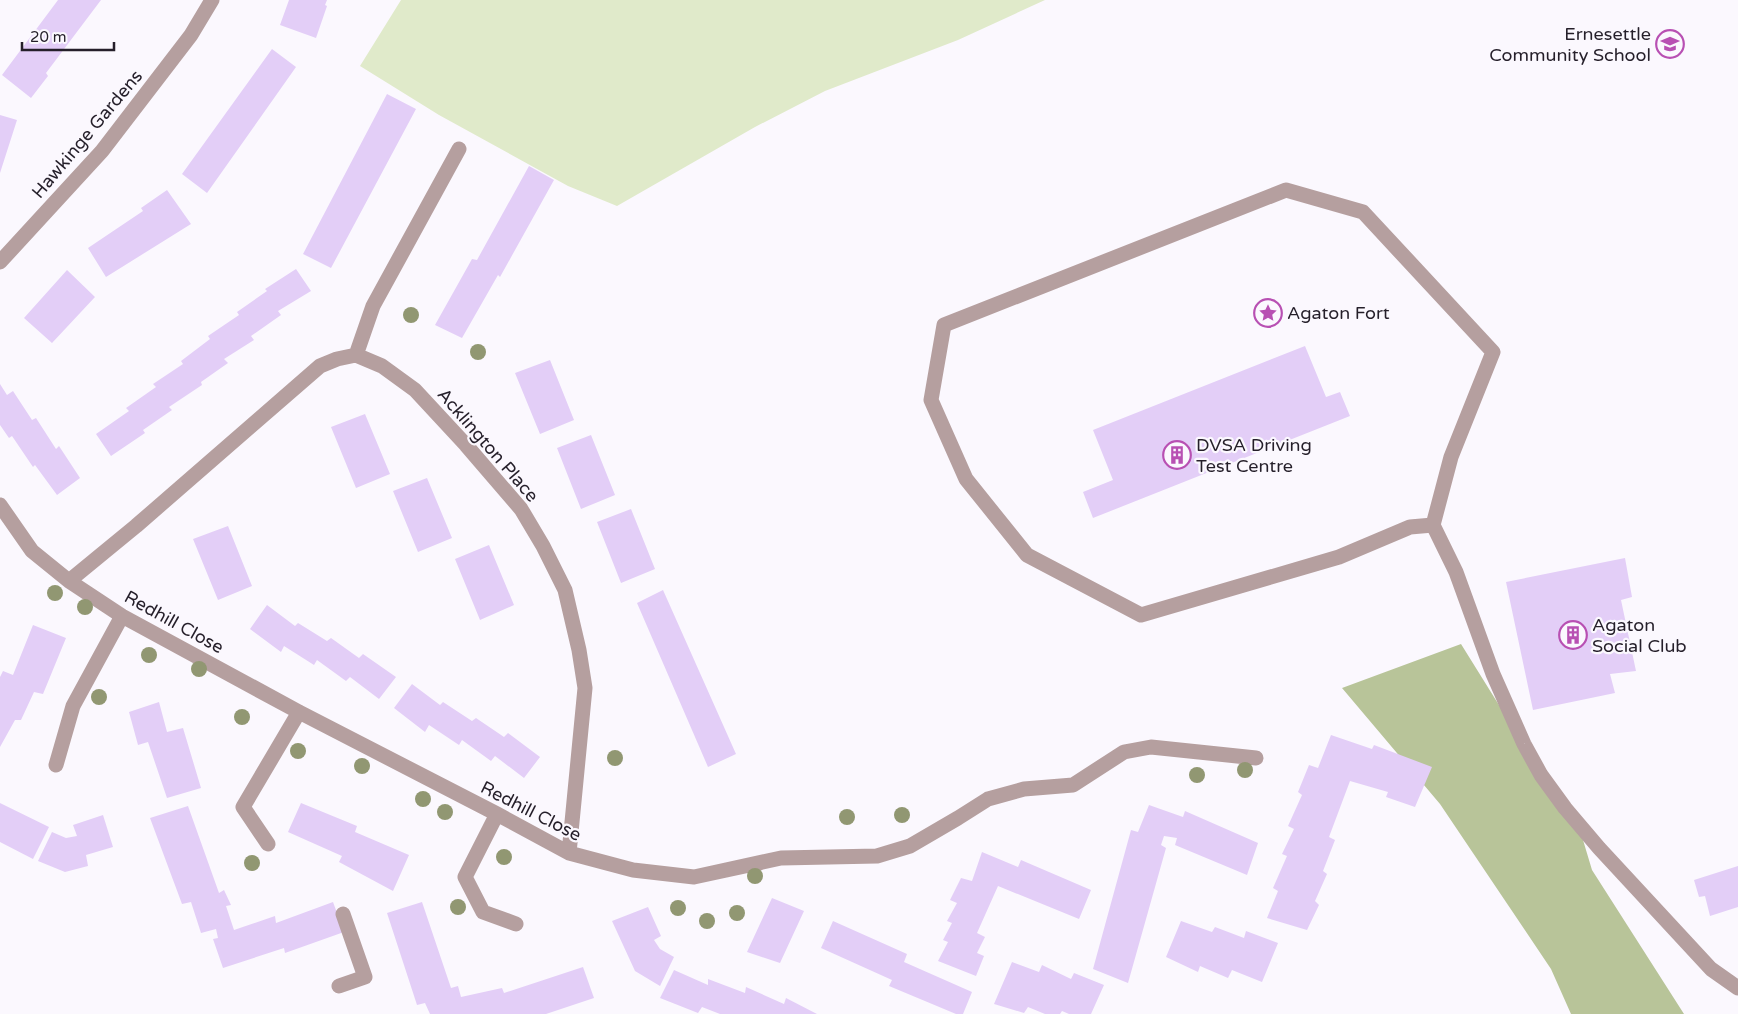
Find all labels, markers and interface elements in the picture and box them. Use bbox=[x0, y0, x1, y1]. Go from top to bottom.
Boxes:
scale bar bbox=[22, 20, 115, 52]
place label: Ernesettle Community School bbox=[1489, 23, 1651, 66]
text: 20 m bbox=[30, 28, 67, 46]
school or university icon: Ernesettle Community School bbox=[1655, 29, 1685, 59]
street label: Hawkinge Gardens bbox=[27, 65, 147, 203]
place icon: Agaton Fort bbox=[1253, 298, 1283, 328]
place label: Agaton Fort bbox=[1287, 302, 1390, 324]
street label: Acklington Place bbox=[433, 384, 543, 506]
place label: DVSA Driving Test Centre bbox=[1196, 434, 1312, 477]
building icon: DVSA Driving Test Centre bbox=[1162, 440, 1192, 470]
street label: Redhill Close bbox=[120, 586, 228, 658]
place label: Agaton Social Club bbox=[1592, 614, 1687, 657]
building icon: Agaton Social Club bbox=[1558, 620, 1588, 650]
street label: Redhill Close bbox=[477, 776, 585, 846]

